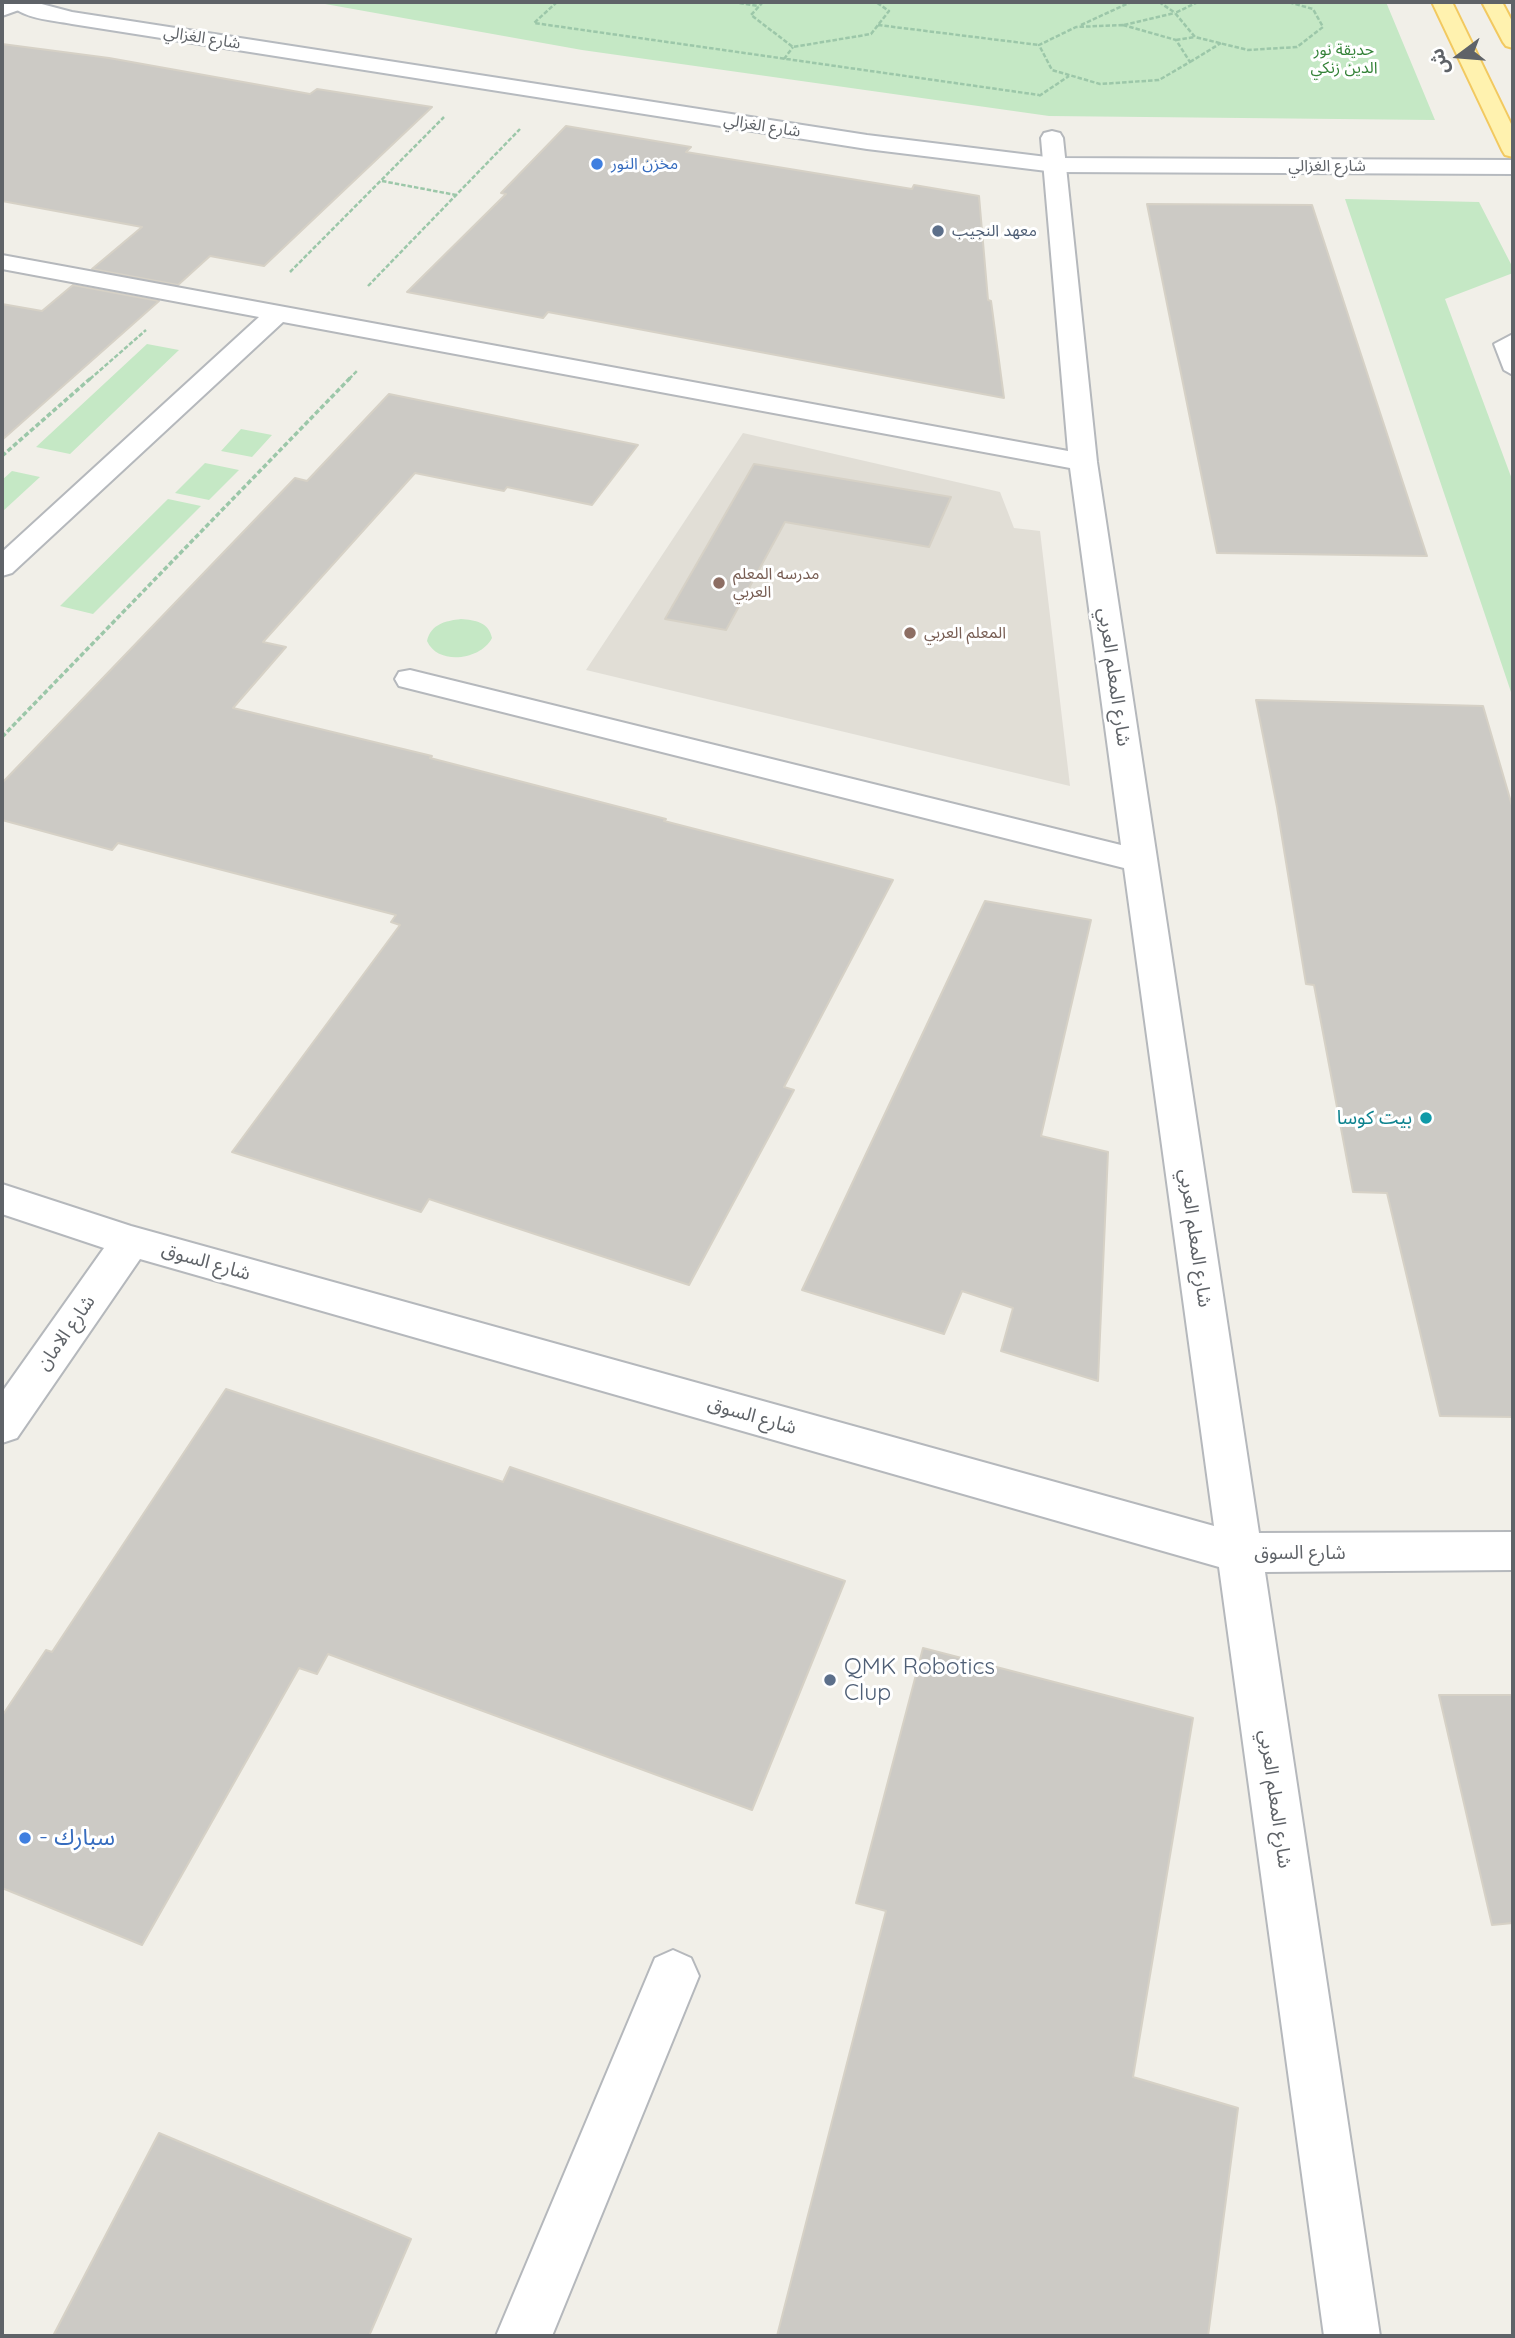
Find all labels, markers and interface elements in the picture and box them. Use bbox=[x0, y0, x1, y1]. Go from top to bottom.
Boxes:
north arrow bbox=[1424, 21, 1494, 91]
street label: شارع الغزالي bbox=[162, 22, 242, 54]
park label: حديقة نور الدين زنكي bbox=[1311, 40, 1377, 78]
text: ش bbox=[1424, 46, 1454, 78]
street label: شارع الغزالي bbox=[722, 110, 802, 142]
place label: مخزن النور bbox=[611, 154, 678, 174]
marker: مخزن النور bbox=[589, 156, 605, 172]
street label: شارع الغزالي bbox=[1288, 156, 1366, 176]
place label: معهد النجيب bbox=[952, 221, 1037, 241]
marker: معهد النجيب bbox=[930, 223, 946, 239]
place label: مدرسه المعلم العربي bbox=[733, 564, 819, 602]
marker: مدرسه المعلم العربي bbox=[711, 575, 727, 591]
street label: شارع المعلم العربي bbox=[1093, 606, 1135, 748]
place label: المعلم العربي bbox=[924, 623, 1006, 643]
marker: المعلم العربي bbox=[902, 625, 918, 641]
place label: بيت كوسا bbox=[1337, 1107, 1412, 1129]
marker: بيت كوسا bbox=[1418, 1110, 1434, 1126]
street label: شارع المعلم العربي bbox=[1174, 1167, 1216, 1309]
street label: شارع السوق bbox=[159, 1238, 253, 1286]
street label: شارع الامان bbox=[32, 1291, 100, 1375]
street label: شارع السوق bbox=[705, 1392, 799, 1440]
street label: شارع السوق bbox=[1254, 1542, 1346, 1564]
place label: QMK Robotics Clup bbox=[844, 1653, 995, 1707]
marker: QMK Robotics Clup bbox=[822, 1672, 838, 1688]
street label: شارع المعلم العربي bbox=[1254, 1728, 1296, 1870]
place label: - سبارك bbox=[39, 1824, 115, 1852]
marker: - سبارك bbox=[17, 1830, 33, 1846]

